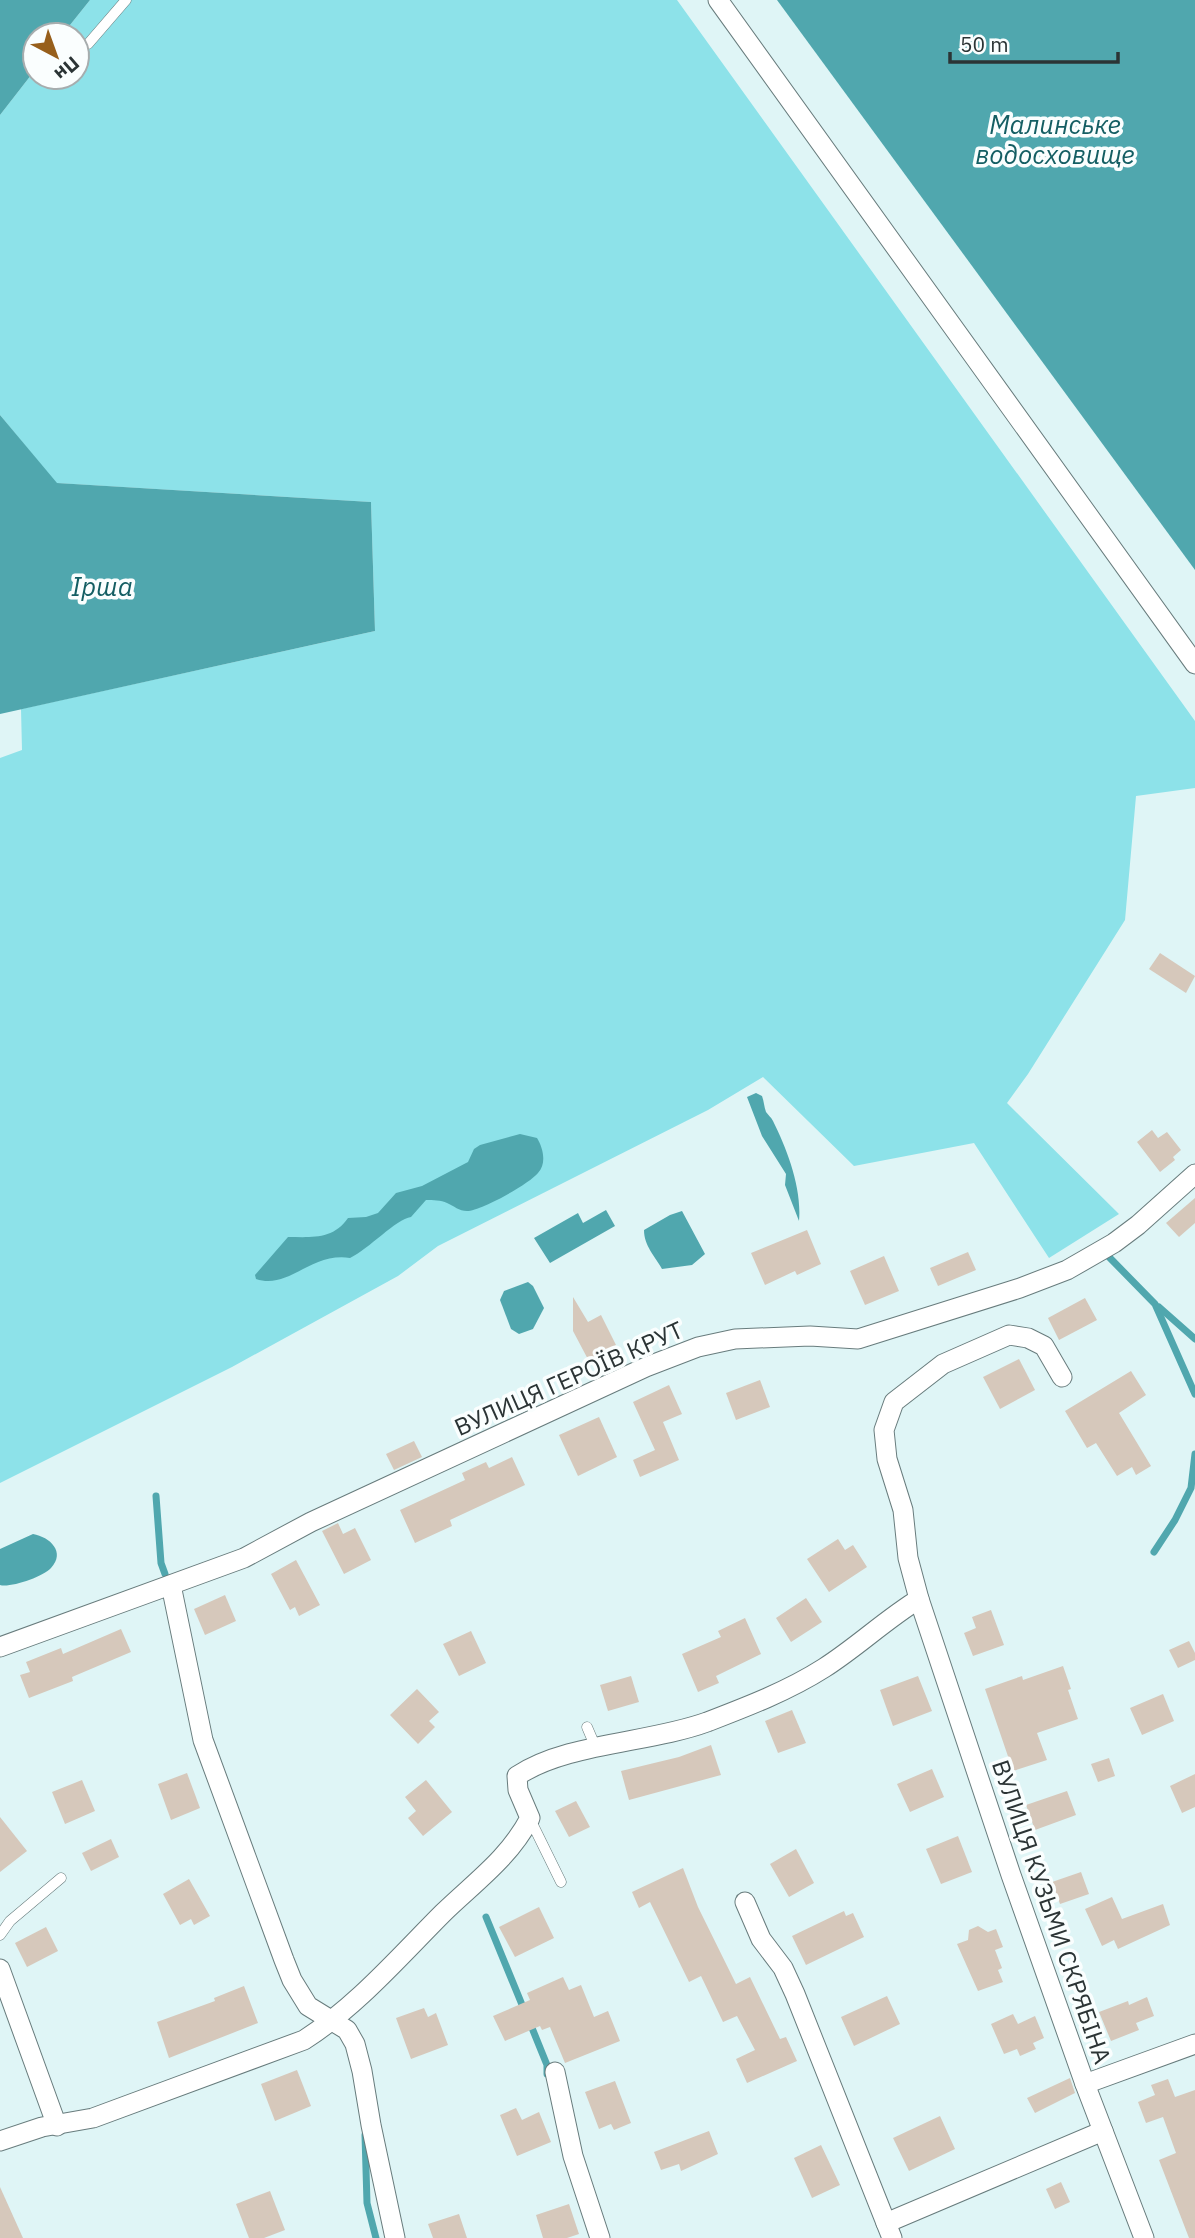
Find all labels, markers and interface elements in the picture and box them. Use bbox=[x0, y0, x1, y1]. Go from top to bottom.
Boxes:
north arrow bbox=[21, 21, 91, 91]
scale bar bbox=[950, 21, 1118, 65]
text: 50 m bbox=[960, 30, 1009, 58]
text: Пн bbox=[50, 52, 85, 86]
water label: Малинське водосховище bbox=[975, 107, 1135, 171]
water label: Ірша bbox=[71, 569, 133, 603]
street label: ВУЛИЦЯ ГЕРОЇВ КРУТ bbox=[449, 1313, 688, 1443]
street label: ВУЛИЦЯ КУЗЬМИ СКРЯБІНА bbox=[985, 1755, 1119, 2068]

